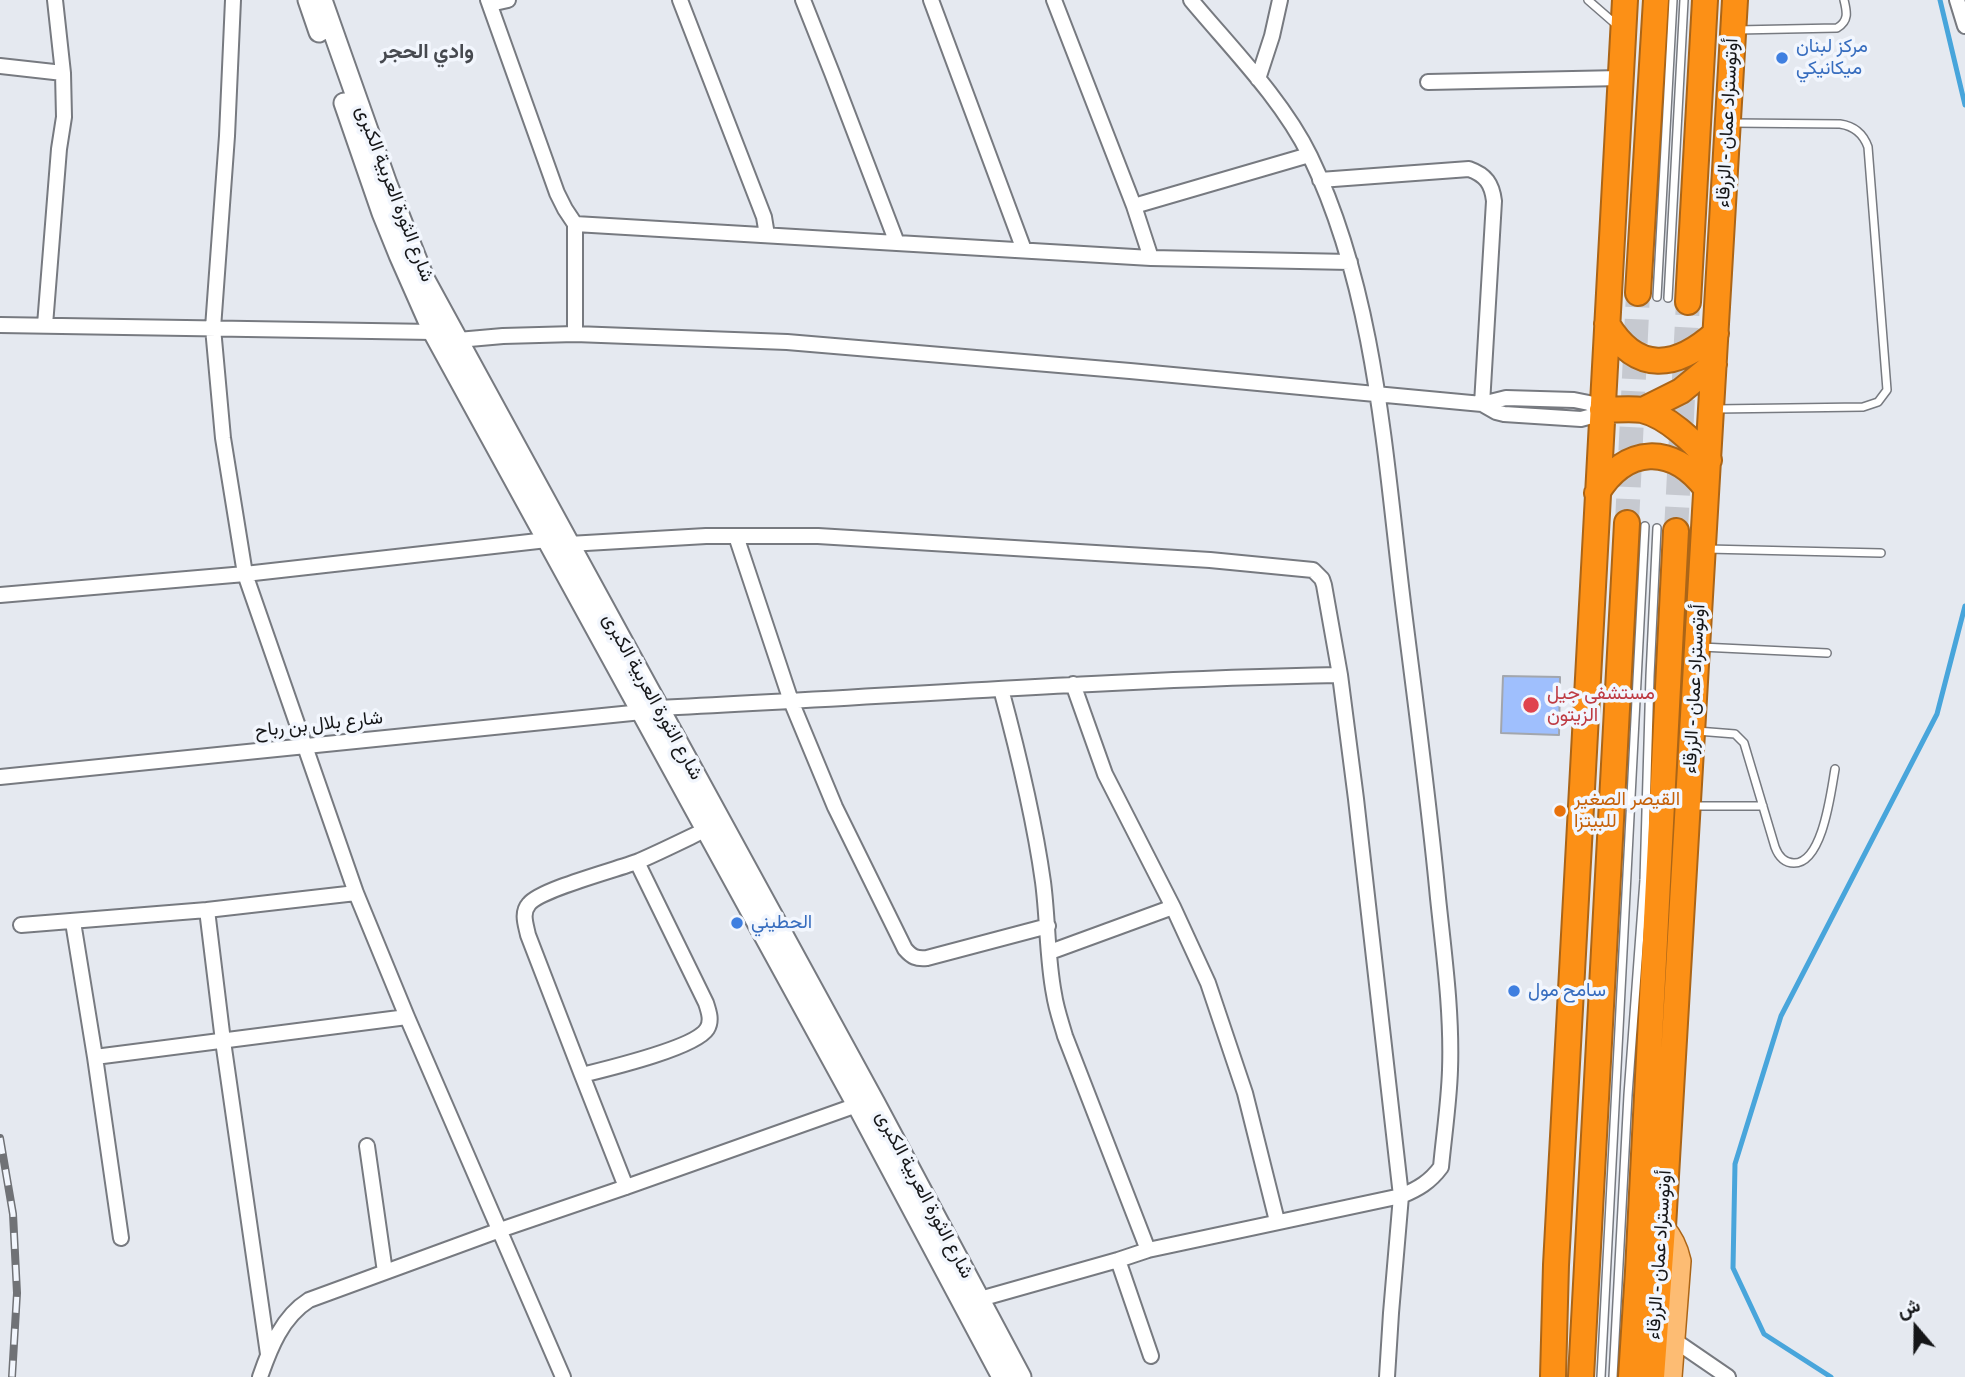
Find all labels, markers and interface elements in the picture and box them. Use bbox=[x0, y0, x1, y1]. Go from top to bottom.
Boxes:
place label: مركز لبنان ميكانيكي bbox=[1796, 36, 1868, 80]
street label: أوتوستراد عمان - الزرقاء bbox=[1712, 38, 1744, 208]
district label: وادي الحجر bbox=[380, 39, 474, 65]
marker: مركز لبنان ميكانيكي bbox=[1774, 50, 1790, 66]
street label: شارع الثورة العربية الكبرى bbox=[350, 103, 438, 285]
street label: أوتوستراد عمان - الزرقاء bbox=[1679, 604, 1711, 774]
street label: شارع الثورة العربية الكبرى bbox=[597, 610, 707, 784]
place label: مستشفى جيل الزيتون bbox=[1547, 683, 1655, 727]
marker: مستشفى جيل الزيتون bbox=[1521, 695, 1541, 715]
street label: شارع بلال بن رباح bbox=[254, 707, 384, 743]
place label: القيصر الصغير للبيتزا bbox=[1574, 789, 1680, 833]
marker: القيصر الصغير للبيتزا bbox=[1552, 803, 1568, 819]
place label: الحطيني bbox=[751, 912, 812, 934]
marker: الحطيني bbox=[729, 915, 745, 931]
place label: سامح مول bbox=[1528, 980, 1606, 1002]
marker: سامح مول bbox=[1506, 983, 1522, 999]
street label: شارع الثورة العربية الكبرى bbox=[870, 1107, 978, 1283]
street label: أوتوستراد عمان - الزرقاء bbox=[1643, 1170, 1677, 1340]
north arrow bbox=[1881, 1293, 1951, 1363]
text: ش bbox=[1894, 1293, 1924, 1323]

